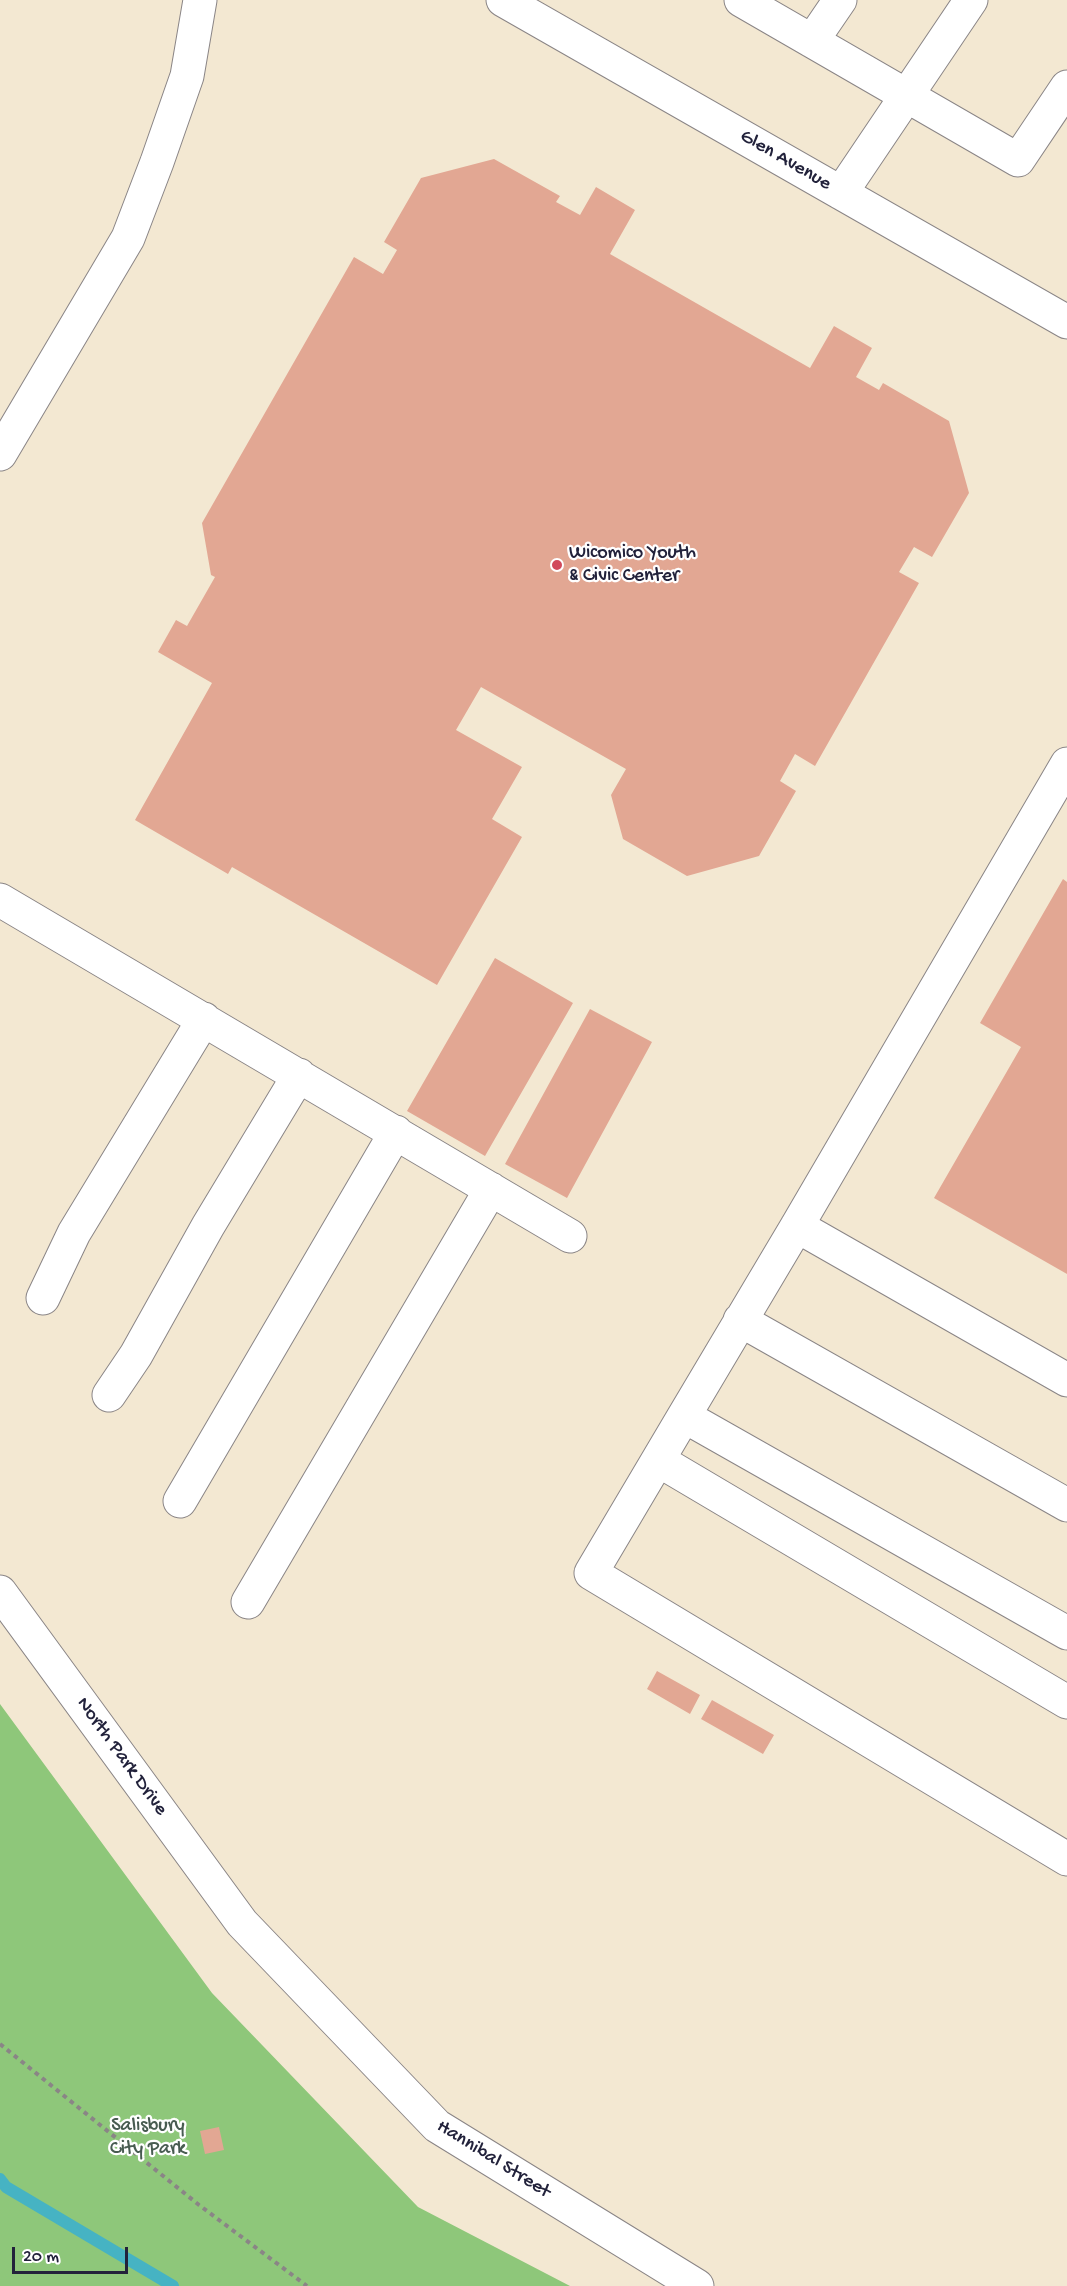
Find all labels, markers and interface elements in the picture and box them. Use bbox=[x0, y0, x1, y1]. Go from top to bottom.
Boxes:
street label: Glen Avenue bbox=[735, 125, 835, 197]
place label: Wicomico Youth & Civic Center bbox=[569, 542, 696, 589]
marker: Wicomico Youth & Civic Center bbox=[550, 558, 564, 572]
street label: North Park Drive bbox=[70, 1693, 172, 1821]
park label: Salisbury City Park bbox=[110, 2115, 186, 2162]
street label: Hannibal Street bbox=[432, 2115, 554, 2205]
scale bar bbox=[15, 2235, 130, 2273]
text: 20 m bbox=[23, 2247, 59, 2268]

